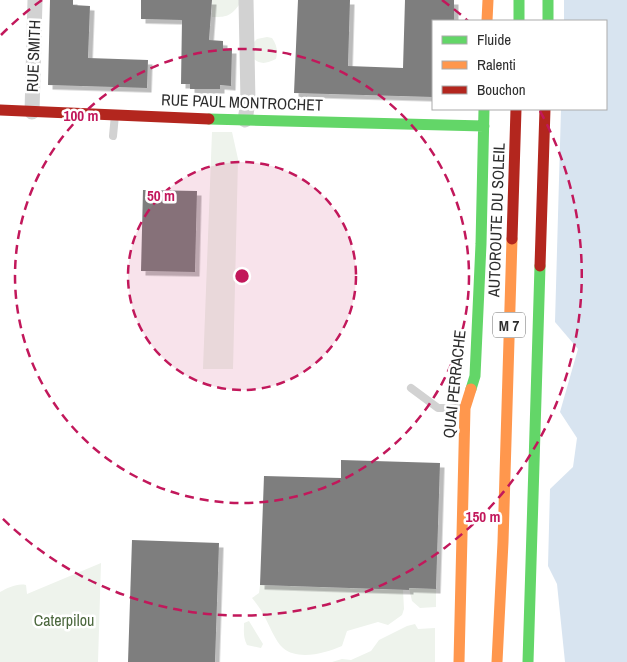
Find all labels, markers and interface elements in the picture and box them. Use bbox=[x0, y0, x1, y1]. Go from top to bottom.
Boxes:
street label: RUE SMITH bbox=[21, 20, 45, 92]
legend bbox=[432, 20, 607, 110]
text: Fluide bbox=[477, 29, 511, 50]
text: Ralenti bbox=[477, 54, 516, 75]
text: Bouchon bbox=[477, 79, 526, 100]
street label: RUE PAUL MONTROCHET bbox=[161, 88, 323, 116]
text: 100 m bbox=[64, 105, 98, 126]
street label: AUTOROUTE DU SOLEIL bbox=[482, 142, 510, 299]
text: 50 m bbox=[147, 185, 175, 206]
centre of rings bbox=[233, 267, 251, 285]
road number: M 7 bbox=[493, 312, 525, 338]
street label: QUAI PERRACHE bbox=[437, 329, 471, 439]
text: 150 m bbox=[466, 506, 500, 527]
park label: Caterpilou bbox=[34, 609, 94, 631]

